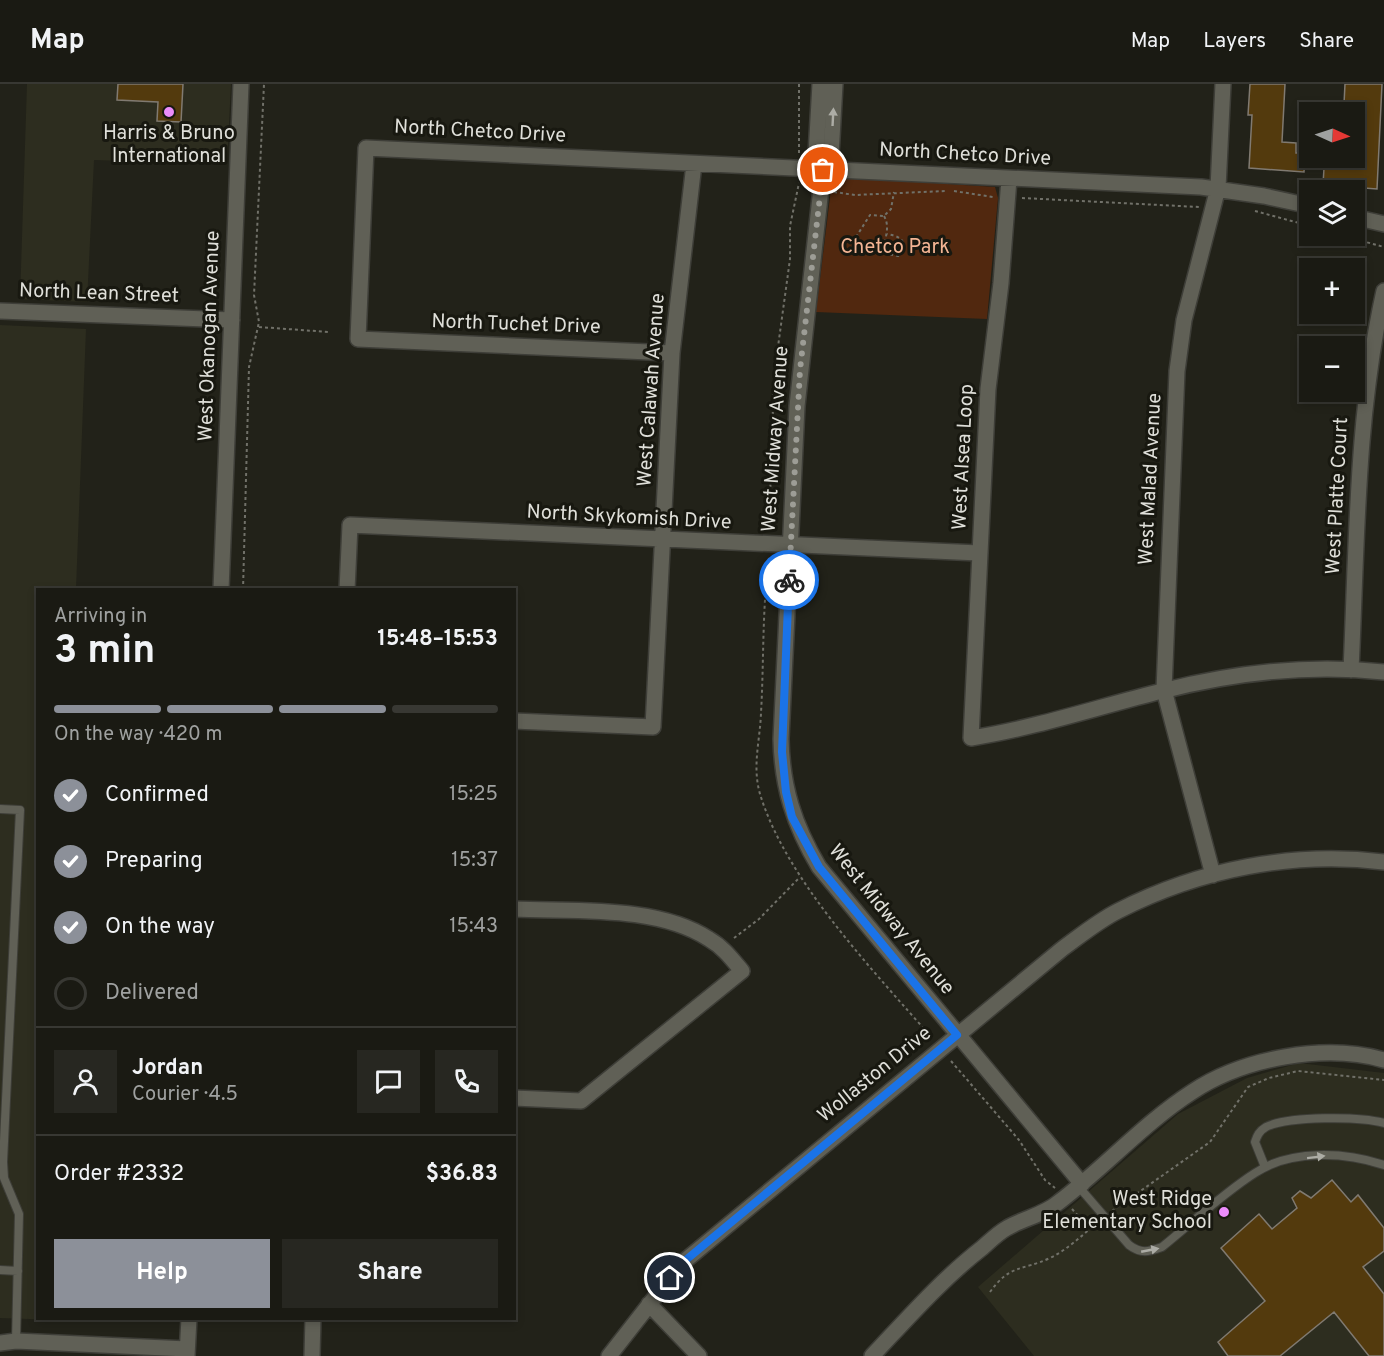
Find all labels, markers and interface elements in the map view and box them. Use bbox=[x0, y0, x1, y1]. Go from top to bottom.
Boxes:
text: Map bbox=[30, 23, 85, 59]
text: Map bbox=[1131, 28, 1170, 55]
text: Layers bbox=[1203, 28, 1266, 55]
text: Share bbox=[1299, 28, 1354, 55]
north arrow bbox=[1299, 102, 1365, 168]
map controls bbox=[1299, 102, 1365, 402]
marker: Harris & Bruno International bbox=[162, 105, 176, 119]
one-way arrow bbox=[828, 107, 838, 126]
street label: North Chetco Drive bbox=[393, 115, 567, 149]
place label: Harris & Bruno International bbox=[103, 121, 235, 170]
street label: North Chetco Drive bbox=[878, 138, 1052, 172]
pin bbox=[797, 144, 848, 195]
icon: bag bbox=[806, 153, 839, 186]
button: layers bbox=[1299, 180, 1365, 246]
street label: West Okanogan Avenue bbox=[193, 230, 227, 442]
park label: Chetco Park bbox=[840, 235, 950, 261]
button: + bbox=[1299, 258, 1365, 324]
street label: North Lean Street bbox=[19, 278, 179, 310]
street label: West Calawah Avenue bbox=[632, 292, 672, 488]
street label: North Tuchet Drive bbox=[431, 309, 601, 341]
button: − bbox=[1299, 336, 1365, 402]
street label: West Midway Avenue bbox=[757, 345, 795, 533]
street label: West Alsea Loop bbox=[947, 383, 981, 531]
street label: West Malad Avenue bbox=[1134, 392, 1168, 566]
street label: West Platte Court bbox=[1321, 417, 1355, 575]
street label: North Skykomish Drive bbox=[526, 500, 732, 536]
courier bbox=[759, 550, 819, 610]
icon: bike bbox=[773, 564, 806, 597]
text: Arriving in bbox=[54, 604, 147, 630]
text: 15:48–15:53 bbox=[377, 626, 498, 653]
text: 3 min bbox=[54, 628, 155, 677]
text: On the way · 420 m bbox=[54, 722, 223, 748]
icon: check bbox=[54, 779, 87, 812]
text: Confirmed bbox=[105, 782, 209, 809]
text: 15:25 bbox=[449, 782, 498, 808]
street label: West Midway Avenue bbox=[822, 839, 960, 1001]
icon: check bbox=[54, 845, 87, 878]
text: Preparing bbox=[105, 848, 203, 875]
text: 15:37 bbox=[451, 848, 498, 874]
icon: check bbox=[54, 911, 87, 944]
text: On the way bbox=[105, 914, 215, 941]
text: 15:43 bbox=[449, 914, 498, 940]
text: Delivered bbox=[105, 980, 199, 1007]
street label: Wollaston Drive bbox=[813, 1021, 937, 1129]
button: person bbox=[54, 1050, 117, 1113]
button: chat bbox=[357, 1050, 420, 1113]
button: phone bbox=[435, 1050, 498, 1113]
text: Jordan bbox=[132, 1055, 203, 1082]
text: Courier · 4.5 bbox=[132, 1082, 238, 1108]
one-way arrow bbox=[1306, 1152, 1325, 1161]
text: Order #2332 bbox=[54, 1161, 184, 1188]
text: $36.83 bbox=[426, 1161, 498, 1188]
place label: West Ridge Elementary School bbox=[1042, 1187, 1212, 1236]
marker: West Ridge Elementary School bbox=[1217, 1205, 1231, 1219]
button: Help bbox=[54, 1239, 270, 1308]
button: Share bbox=[282, 1239, 498, 1308]
one-way arrow bbox=[1141, 1245, 1160, 1254]
pin bbox=[644, 1252, 695, 1303]
icon: home bbox=[653, 1261, 686, 1294]

